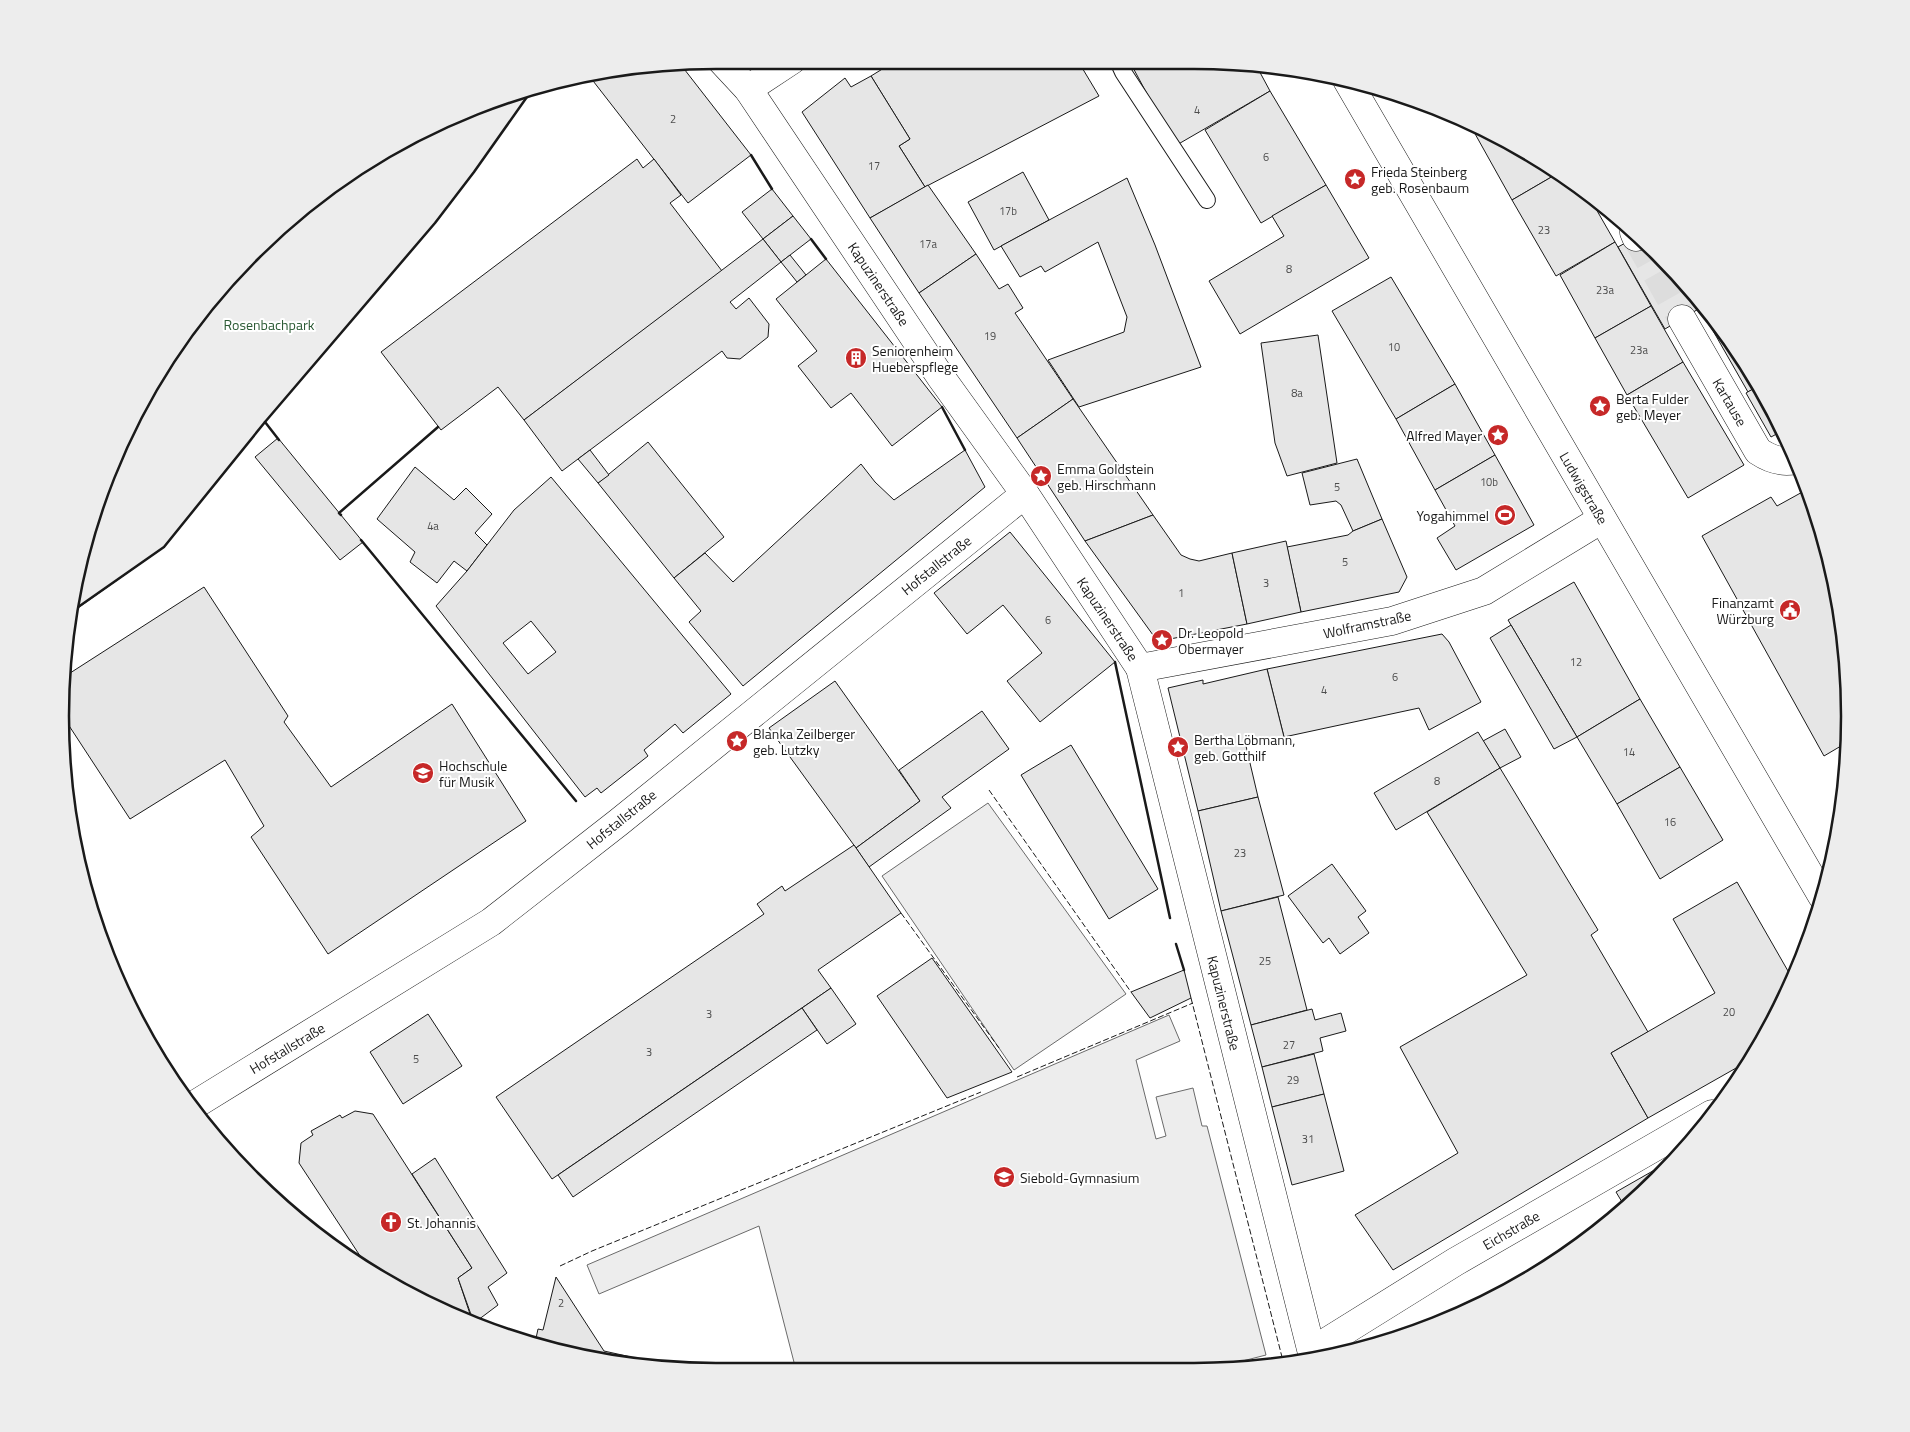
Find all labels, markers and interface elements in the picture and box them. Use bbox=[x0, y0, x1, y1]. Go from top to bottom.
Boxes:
house number: 4 bbox=[1194, 102, 1200, 118]
house number: 2 bbox=[670, 111, 676, 127]
house number: 6 bbox=[1263, 149, 1269, 165]
house number: 17 bbox=[868, 158, 880, 174]
place label: Frieda Steinberg geb. Rosenbaum bbox=[1371, 161, 1469, 198]
place icon: Frieda Steinberg geb. Rosenbaum bbox=[1343, 167, 1367, 191]
house number: 17b bbox=[999, 203, 1017, 219]
house number: 23 bbox=[1538, 222, 1550, 238]
house number: 17a bbox=[919, 236, 937, 252]
street label: Kapuzinerstraße bbox=[843, 238, 915, 330]
house number: 8 bbox=[1286, 261, 1292, 277]
house number: 23a bbox=[1596, 282, 1614, 298]
park label: Rosenbachpark bbox=[224, 314, 315, 335]
house number: 19 bbox=[984, 328, 996, 344]
house number: 10 bbox=[1388, 339, 1400, 355]
place label: Seniorenheim Hueberspflege bbox=[872, 340, 958, 377]
house number: 23a bbox=[1630, 342, 1648, 358]
building icon: Seniorenheim Hueberspflege bbox=[844, 346, 868, 370]
street label: Kartause bbox=[1708, 374, 1752, 430]
house number: 8a bbox=[1291, 385, 1303, 401]
place label: Berta Fulder geb. Meyer bbox=[1616, 388, 1689, 425]
place icon: Berta Fulder geb. Meyer bbox=[1588, 394, 1612, 418]
place icon: Alfred Mayer bbox=[1486, 423, 1510, 447]
place label: Alfred Mayer bbox=[1406, 425, 1482, 446]
street label: Ludwigstraße bbox=[1555, 448, 1613, 528]
place label: Emma Goldstein geb. Hirschmann bbox=[1057, 458, 1156, 495]
place icon: Emma Goldstein geb. Hirschmann bbox=[1029, 464, 1053, 488]
house number: 10b bbox=[1480, 474, 1498, 490]
house number: 5 bbox=[1334, 479, 1340, 495]
sports icon: Yogahimmel bbox=[1493, 503, 1517, 527]
place label: Yogahimmel bbox=[1417, 505, 1489, 526]
house number: 4a bbox=[427, 518, 439, 534]
street label: Hofstallstraße bbox=[896, 530, 976, 600]
house number: 5 bbox=[1342, 554, 1348, 570]
street label: Kapuzinerstraße bbox=[1072, 573, 1144, 665]
house number: 3 bbox=[1263, 575, 1269, 591]
house number: 1 bbox=[1178, 585, 1184, 601]
place label: Finanzamt Würzburg bbox=[1712, 592, 1774, 629]
public building icon: Finanzamt Würzburg bbox=[1778, 598, 1802, 622]
street label: Wolframstraße bbox=[1321, 604, 1413, 644]
house number: 6 bbox=[1045, 612, 1051, 628]
place label: Dr. Leopold Obermayer bbox=[1178, 622, 1244, 659]
place icon: Dr. Leopold Obermayer bbox=[1150, 628, 1174, 652]
house number: 12 bbox=[1570, 654, 1582, 670]
house number: 6 bbox=[1392, 669, 1398, 685]
house number: 4 bbox=[1321, 682, 1327, 698]
place label: Blanka Zeilberger geb. Lutzky bbox=[753, 723, 855, 760]
place icon: Blanka Zeilberger geb. Lutzky bbox=[725, 729, 749, 753]
place label: Bertha Löbmann, geb. Gotthilf bbox=[1194, 729, 1295, 766]
place icon: Bertha Löbmann, geb. Gotthilf bbox=[1166, 735, 1190, 759]
house number: 14 bbox=[1623, 744, 1635, 760]
place label: Hochschule für Musik bbox=[439, 755, 507, 792]
school or university icon: Hochschule für Musik bbox=[411, 761, 435, 785]
house number: 8 bbox=[1434, 773, 1440, 789]
street label: Hofstallstraße bbox=[581, 784, 661, 854]
house number: 16 bbox=[1664, 814, 1676, 830]
house number: 23 bbox=[1234, 845, 1246, 861]
street label: Kapuzinerstraße bbox=[1202, 953, 1246, 1053]
house number: 25 bbox=[1259, 953, 1271, 969]
house number: 20 bbox=[1723, 1004, 1735, 1020]
house number: 3 bbox=[706, 1006, 712, 1022]
street label: Hofstallstraße bbox=[245, 1017, 329, 1079]
house number: 27 bbox=[1283, 1037, 1295, 1053]
house number: 3 bbox=[646, 1044, 652, 1060]
house number: 5 bbox=[413, 1051, 419, 1067]
house number: 29 bbox=[1287, 1072, 1299, 1088]
house number: 31 bbox=[1302, 1131, 1314, 1147]
school or university icon: Siebold-Gymnasium bbox=[992, 1165, 1016, 1189]
place label: Siebold-Gymnasium bbox=[1020, 1167, 1140, 1188]
street label: Eichstraße bbox=[1479, 1205, 1543, 1255]
church icon: St. Johannis bbox=[379, 1210, 403, 1234]
place label: St. Johannis bbox=[407, 1212, 476, 1233]
house number: 2 bbox=[558, 1295, 564, 1311]

